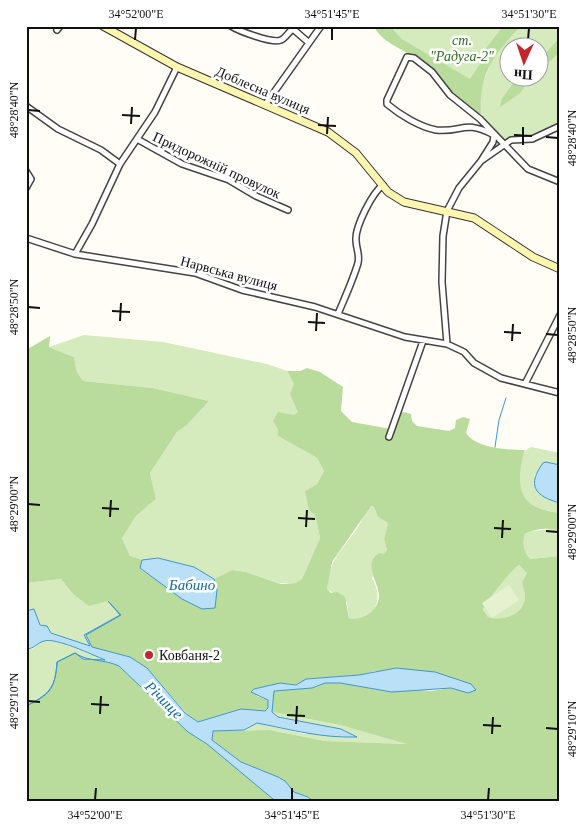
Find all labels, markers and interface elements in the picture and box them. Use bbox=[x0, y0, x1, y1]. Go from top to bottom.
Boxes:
text: 34°52'00"E bbox=[108, 7, 164, 21]
text: 34°51'45"E bbox=[304, 7, 360, 21]
text: 34°51'30"E bbox=[501, 7, 557, 21]
park label: ст. "Радуга-2" bbox=[430, 33, 494, 64]
north arrow bbox=[498, 38, 548, 88]
street label: Доблесна вулиця bbox=[213, 64, 313, 117]
text: Пн bbox=[513, 66, 533, 82]
text: 48°28'40"N bbox=[7, 81, 21, 138]
text: 48°28'40"N bbox=[565, 109, 579, 166]
street label: Придорожній провулок bbox=[151, 129, 283, 202]
street label: Нарвська вулиця bbox=[179, 253, 279, 294]
text: 48°28'50"N bbox=[7, 278, 21, 335]
text: 48°28'50"N bbox=[565, 306, 579, 363]
text: 48°29'00"N bbox=[7, 475, 21, 532]
text: 48°29'00"N bbox=[565, 503, 579, 560]
water label: Бабино bbox=[168, 577, 216, 593]
place label: Ковбаня-2 bbox=[159, 648, 220, 663]
marker: Ковбаня-2 bbox=[143, 649, 155, 661]
text: 48°29'10"N bbox=[7, 672, 21, 729]
water label: Річище bbox=[141, 677, 186, 722]
text: 48°29'10"N bbox=[565, 700, 579, 757]
text: 34°52'00"E bbox=[67, 808, 123, 822]
text: 34°51'45"E bbox=[264, 808, 320, 822]
text: 34°51'30"E bbox=[460, 808, 516, 822]

